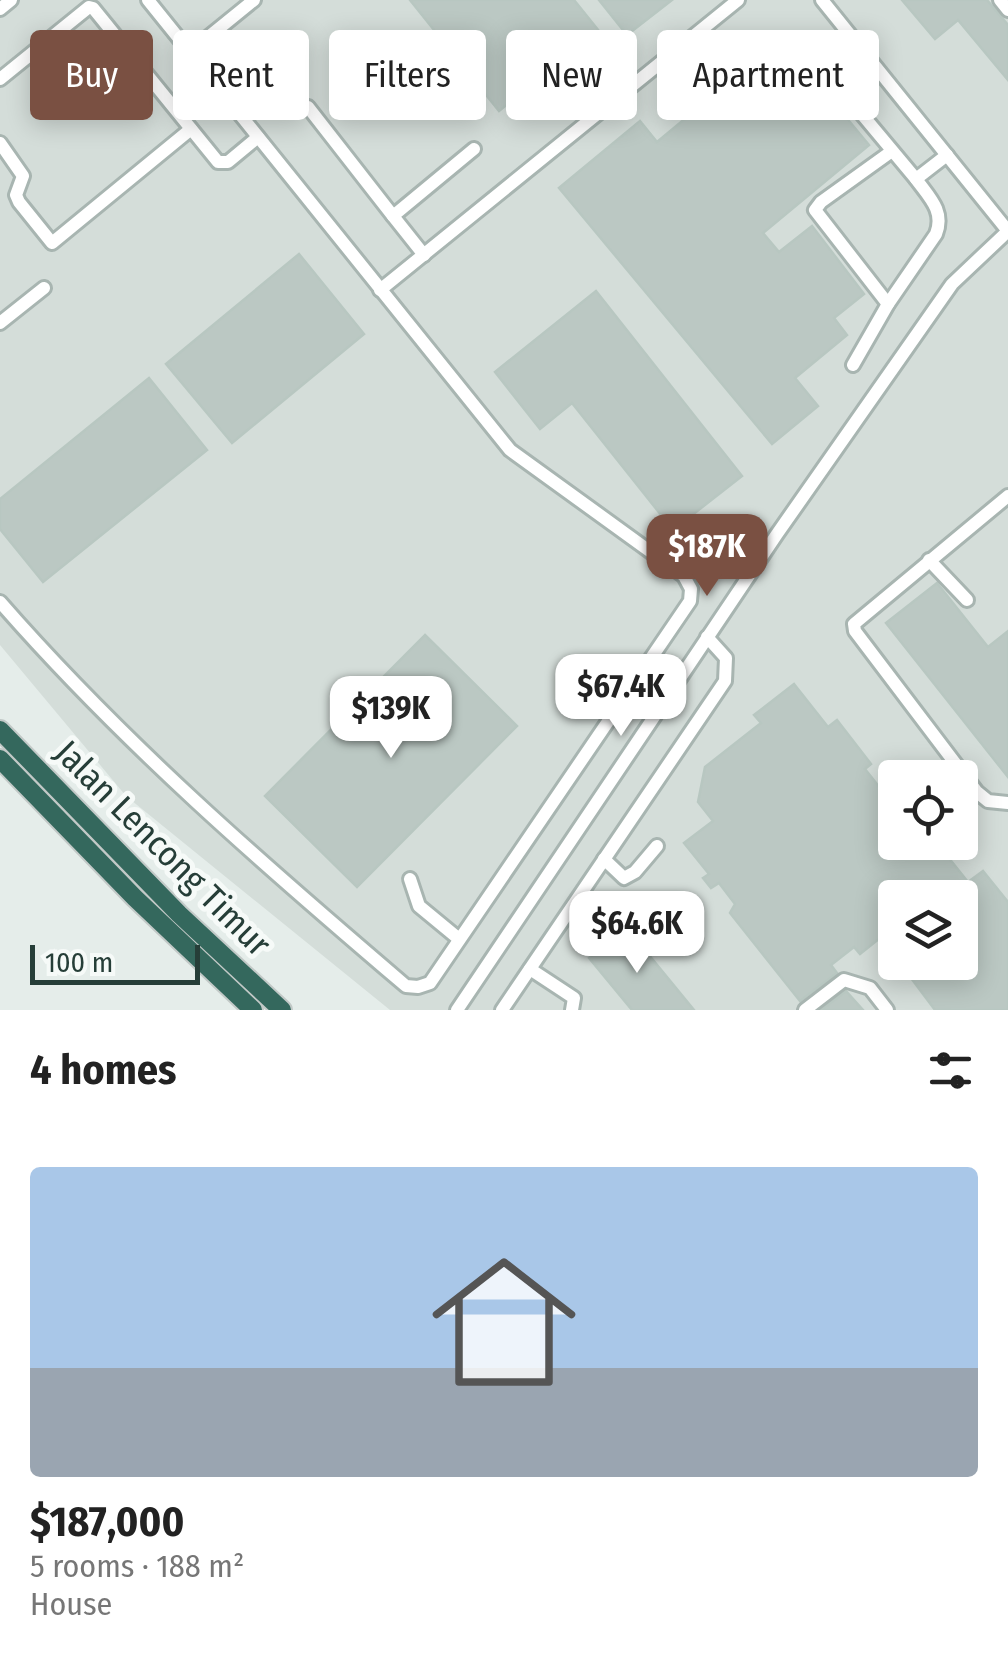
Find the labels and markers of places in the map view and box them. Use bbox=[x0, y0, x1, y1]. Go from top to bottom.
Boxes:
pin: $187K bbox=[637, 514, 777, 599]
pin: $67.4K bbox=[540, 654, 702, 739]
pin: $139K bbox=[321, 676, 461, 761]
pin: $64.6K bbox=[556, 891, 718, 976]

